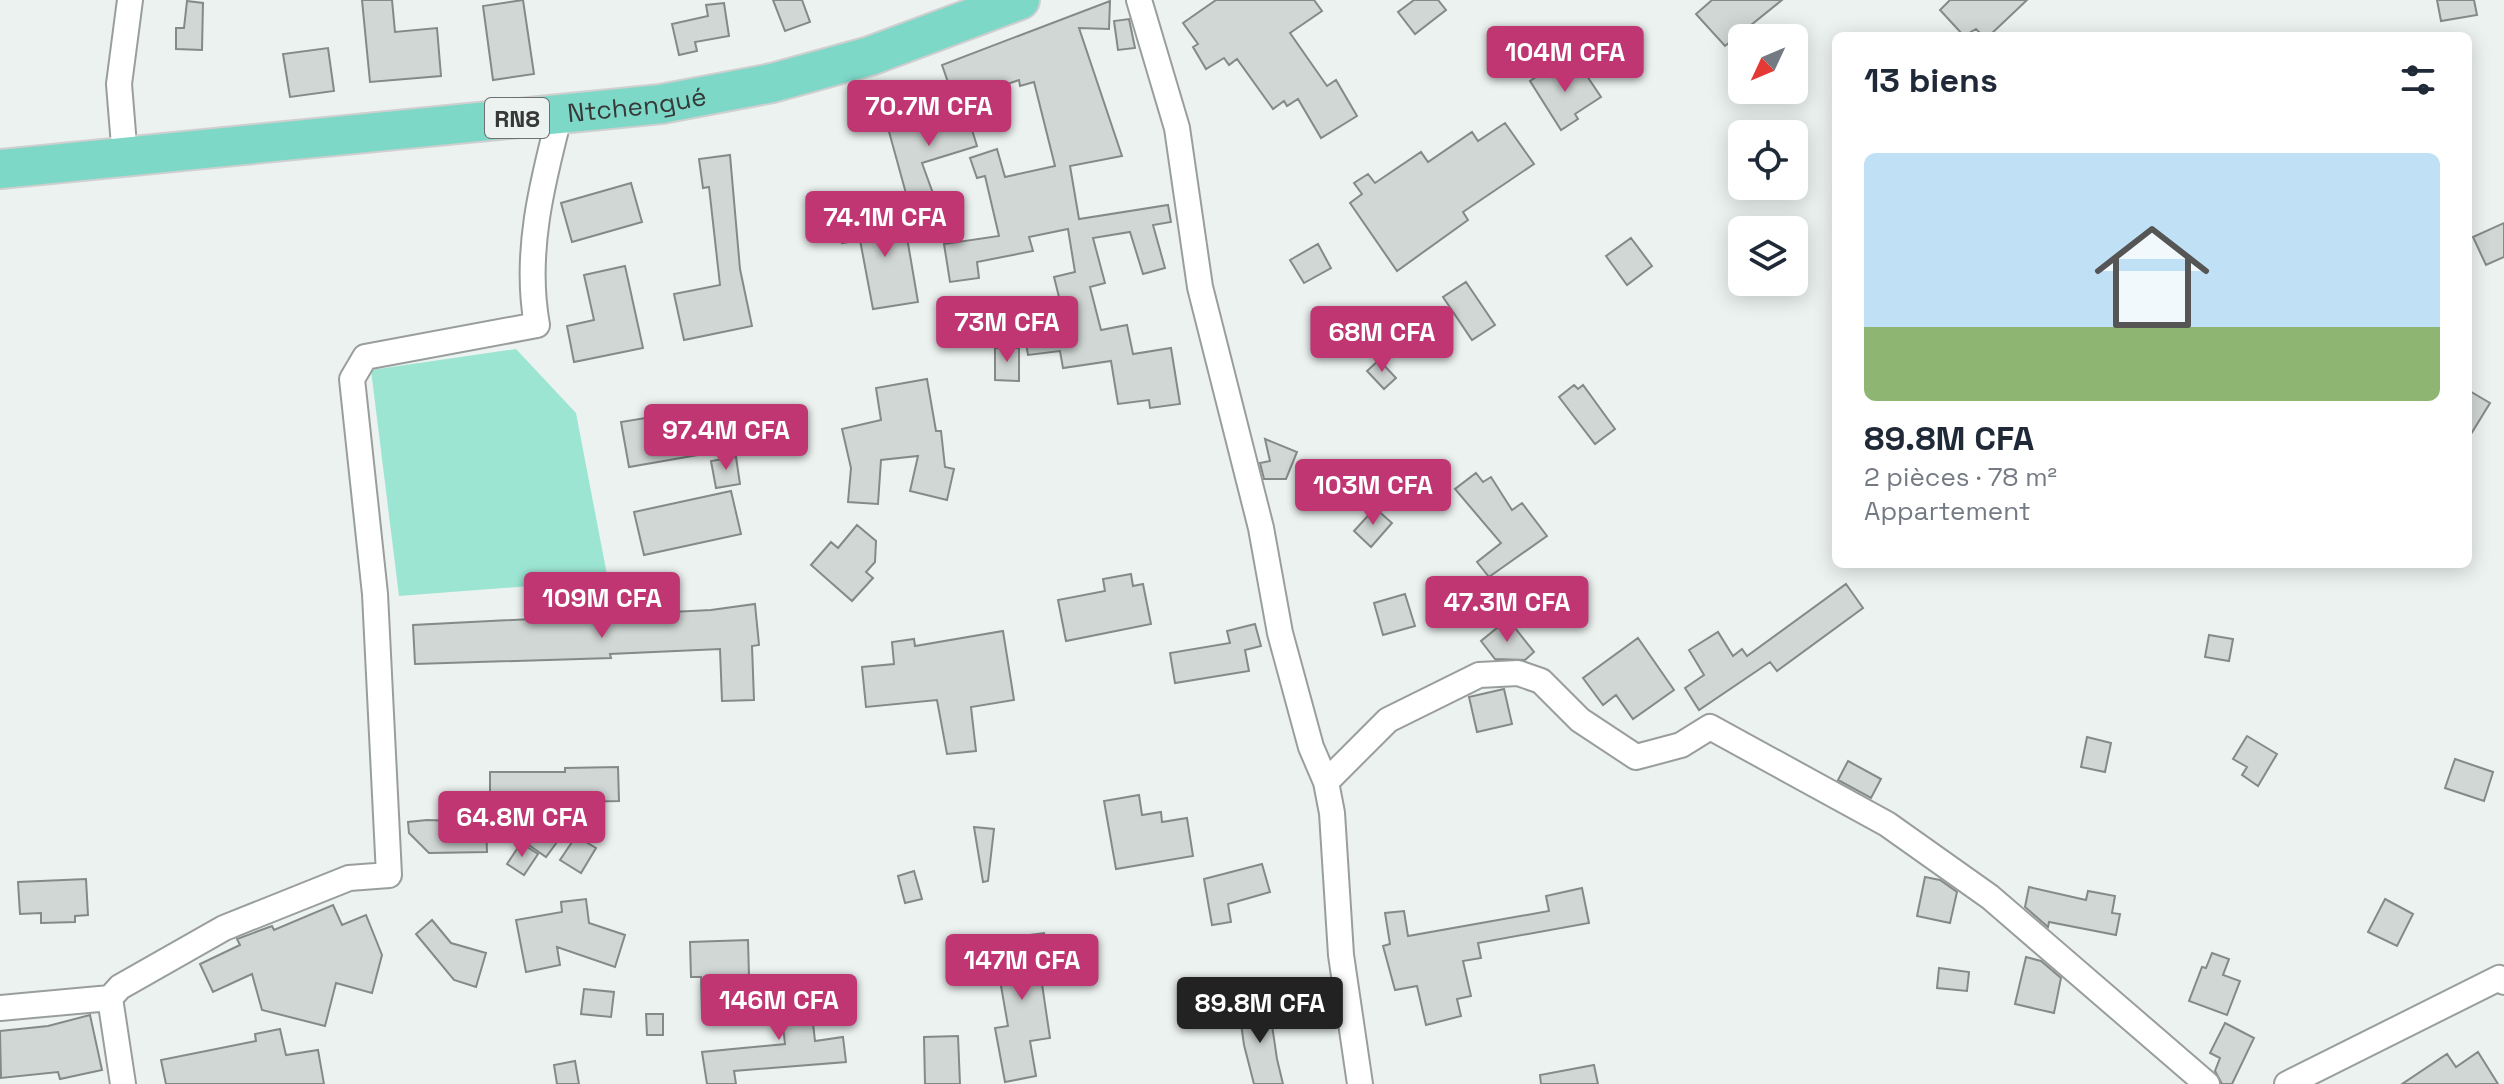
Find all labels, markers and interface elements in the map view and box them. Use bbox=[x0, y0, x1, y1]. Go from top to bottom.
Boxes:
north arrow bbox=[1728, 24, 1808, 104]
map controls bbox=[1728, 24, 1808, 296]
pin: 104M CFA bbox=[1482, 26, 1648, 94]
text: 104M CFA bbox=[1505, 35, 1625, 69]
icon: filters bbox=[2396, 58, 2440, 102]
text: 13 biens bbox=[1864, 59, 1998, 102]
street label: Ntchengué bbox=[566, 79, 709, 130]
pin: 70.7M CFA bbox=[837, 80, 1021, 148]
text: 70.7M CFA bbox=[865, 89, 993, 123]
road number: RN8 bbox=[485, 98, 549, 138]
button: locate bbox=[1728, 120, 1808, 200]
pin: 74.1M CFA bbox=[793, 191, 977, 259]
text: 74.1M CFA bbox=[823, 200, 947, 234]
icon: home bbox=[2080, 205, 2224, 349]
button: layers bbox=[1728, 216, 1808, 296]
pin: 73M CFA bbox=[933, 296, 1081, 364]
text: 73M CFA bbox=[954, 305, 1060, 339]
pin: 68M CFA bbox=[1308, 306, 1456, 374]
text: 68M CFA bbox=[1328, 315, 1436, 349]
pin: 97.4M CFA bbox=[634, 404, 818, 472]
text: 97.4M CFA bbox=[662, 413, 790, 447]
text: 89.8M CFA bbox=[1864, 417, 2034, 460]
pin: 103M CFA bbox=[1290, 459, 1456, 527]
text: 2 pièces · 78 m² bbox=[1864, 460, 2057, 494]
text: 103M CFA bbox=[1313, 468, 1433, 502]
text: Appartement bbox=[1864, 494, 2031, 528]
pin: 109M CFA bbox=[519, 572, 685, 640]
pin: 47.3M CFA bbox=[1415, 576, 1599, 644]
text: 109M CFA bbox=[542, 581, 662, 615]
text: 47.3M CFA bbox=[1443, 585, 1571, 619]
pin: 64.8M CFA bbox=[430, 791, 614, 859]
text: 64.8M CFA bbox=[456, 800, 588, 834]
pin: 147M CFA bbox=[939, 934, 1105, 1002]
text: 147M CFA bbox=[963, 943, 1081, 977]
pin: 146M CFA bbox=[696, 974, 862, 1042]
pin: 89.8M CFA bbox=[1168, 977, 1352, 1045]
text: 146M CFA bbox=[719, 983, 839, 1017]
text: 89.8M CFA bbox=[1195, 986, 1325, 1020]

